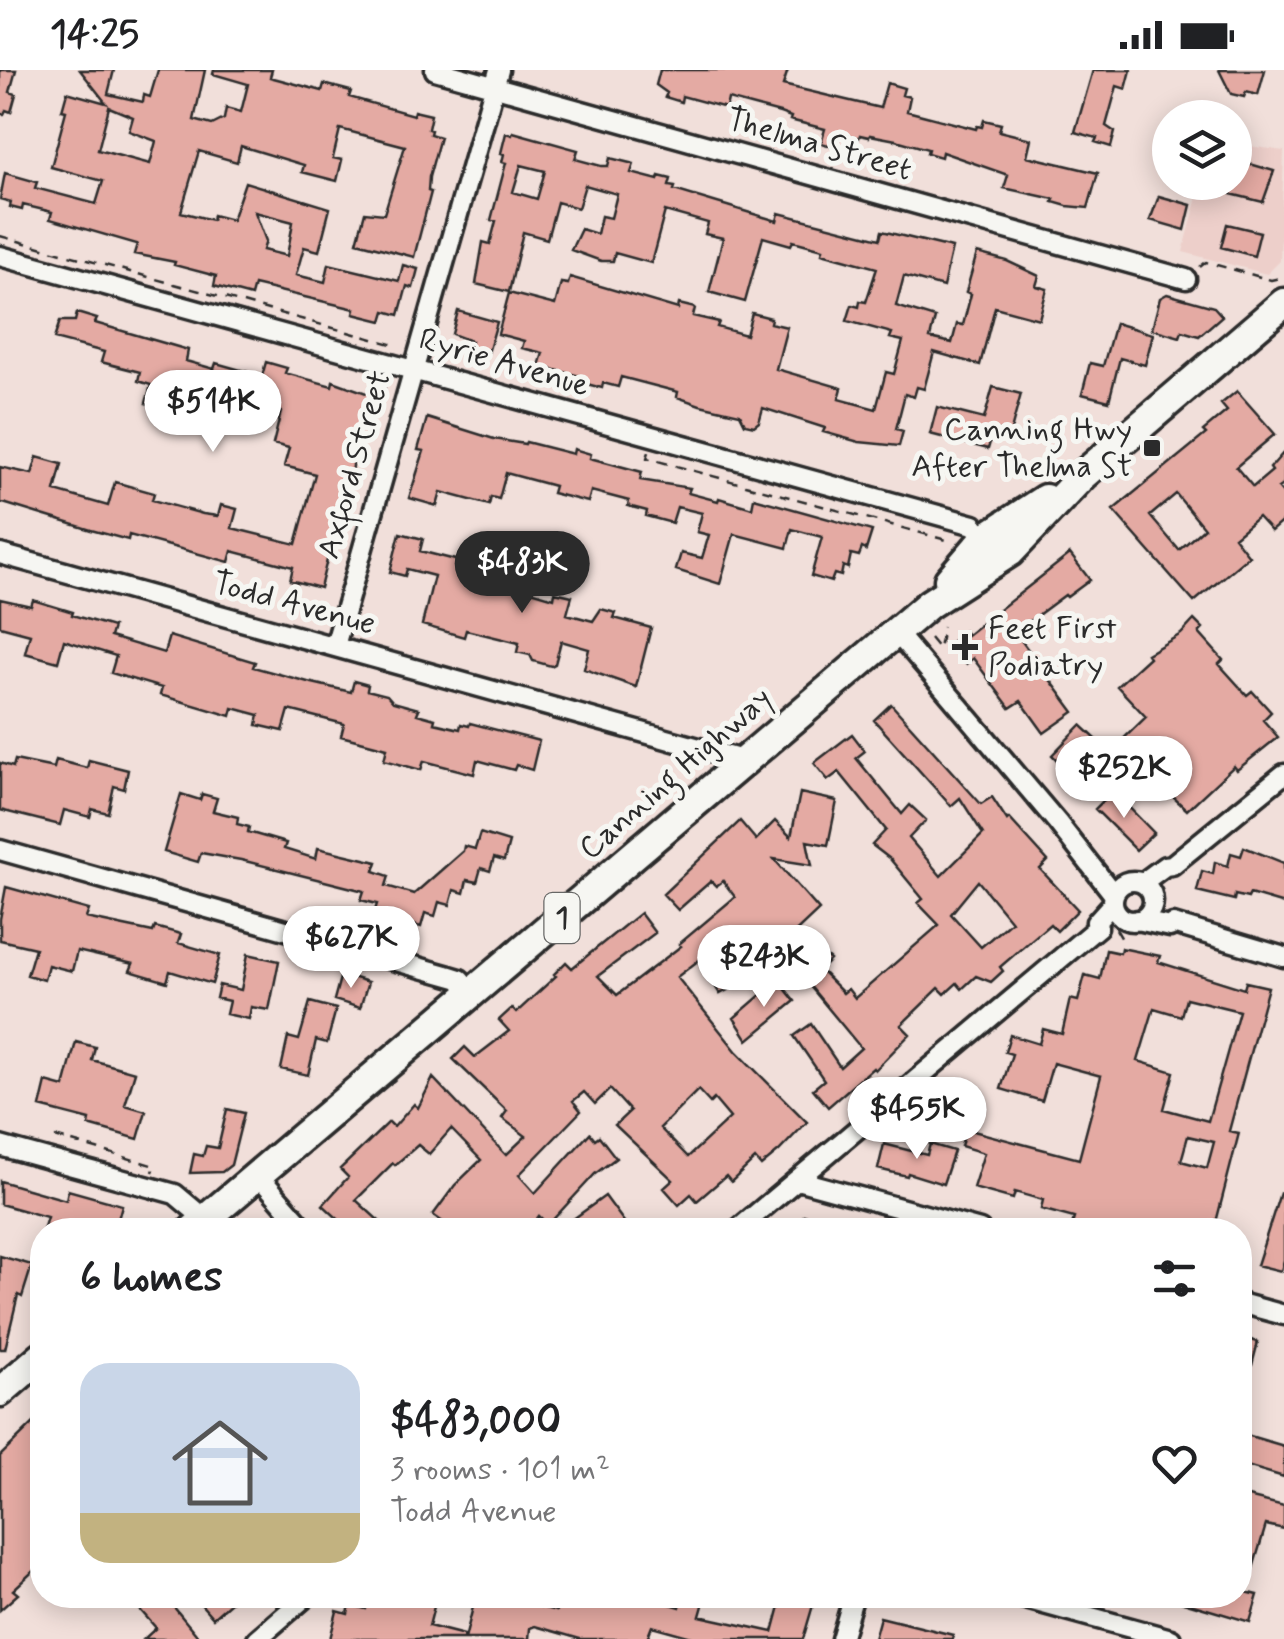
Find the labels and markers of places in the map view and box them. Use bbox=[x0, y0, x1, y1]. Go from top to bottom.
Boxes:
pin: $514K bbox=[143, 370, 283, 455]
place label: Canning Hwy After Thelma St bbox=[911, 409, 1132, 488]
marker: Canning Hwy After Thelma St bbox=[1141, 437, 1163, 459]
pin: $483K bbox=[452, 531, 592, 616]
place label: Feet First Podiatry bbox=[988, 608, 1117, 687]
marker: Feet First Podiatry bbox=[952, 634, 978, 660]
pin: $252K bbox=[1054, 736, 1194, 821]
pin: $627K bbox=[281, 906, 421, 991]
pin: $243K bbox=[694, 925, 834, 1010]
pin: $455K bbox=[847, 1077, 987, 1162]

